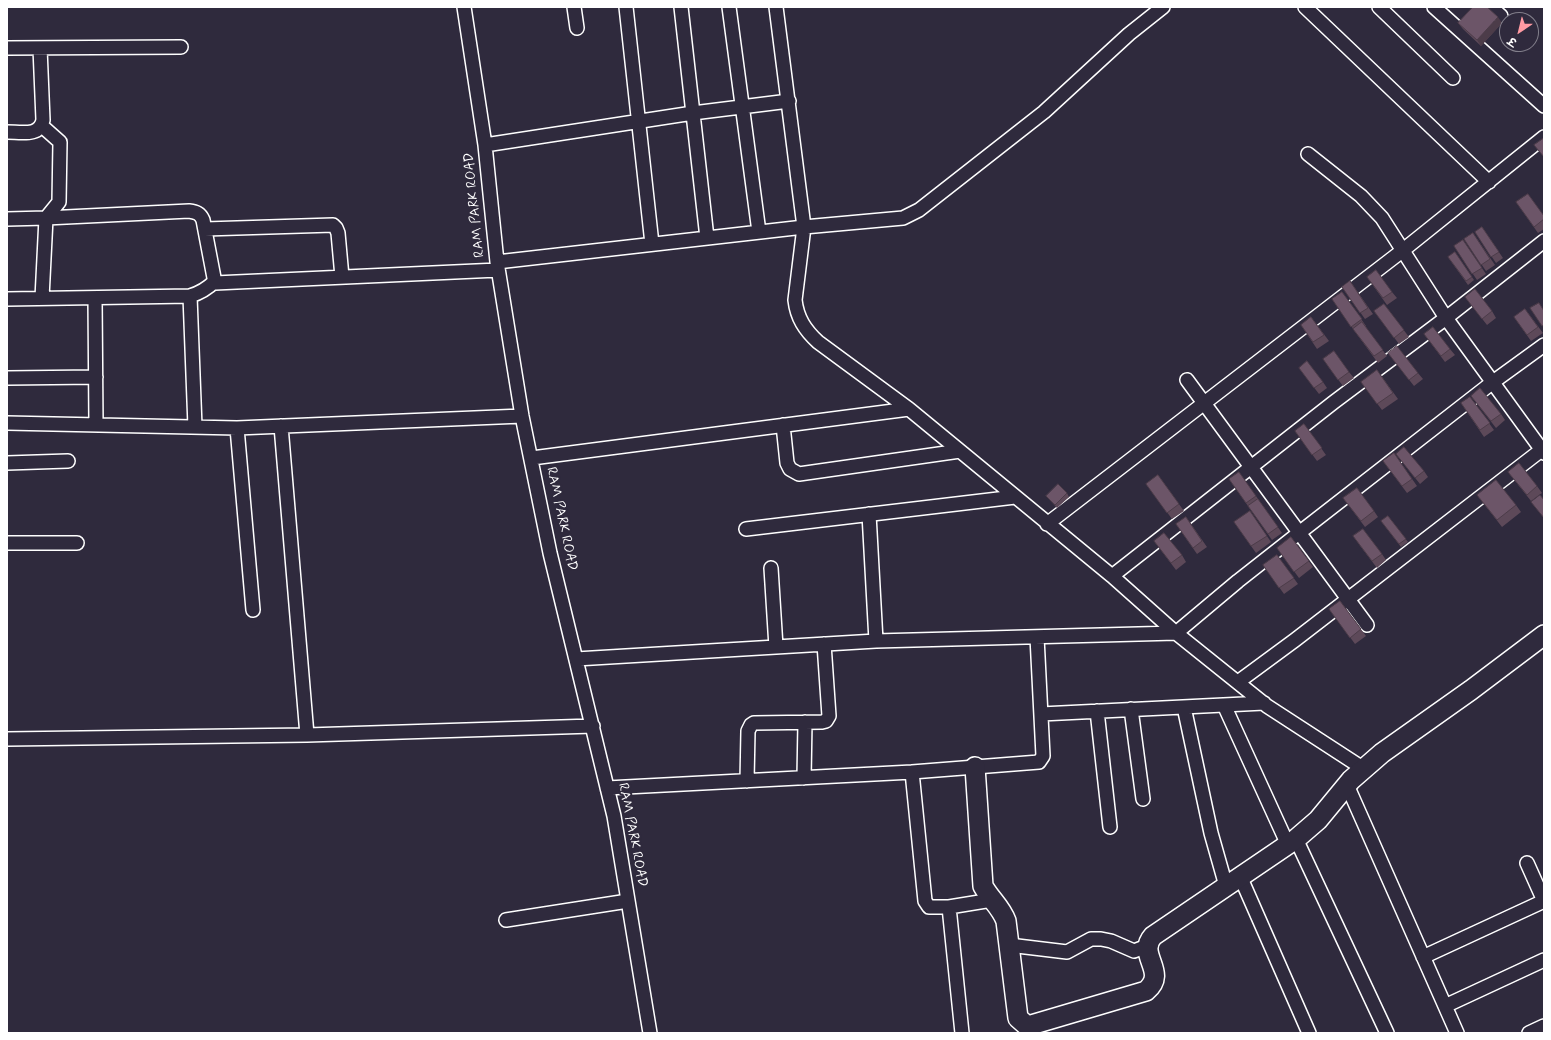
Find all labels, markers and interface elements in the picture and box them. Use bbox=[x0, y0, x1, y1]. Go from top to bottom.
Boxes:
north arrow bbox=[1499, 12, 1539, 52]
text: उ bbox=[1506, 33, 1520, 49]
street label: RAM PARK ROAD bbox=[461, 152, 489, 258]
street label: RAM PARK ROAD bbox=[542, 466, 580, 572]
street label: RAM PARK ROAD bbox=[614, 782, 650, 888]

